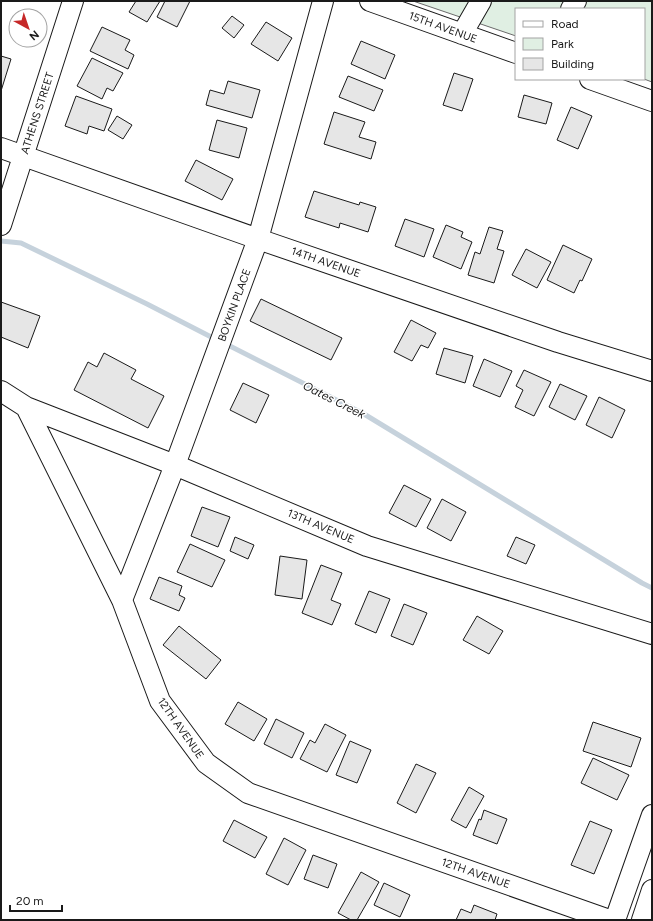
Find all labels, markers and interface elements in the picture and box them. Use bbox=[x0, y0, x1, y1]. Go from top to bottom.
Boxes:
north arrow bbox=[8, 8, 48, 48]
legend bbox=[515, 8, 645, 80]
street label: 15TH AVENUE bbox=[407, 9, 479, 46]
text: Road bbox=[551, 17, 579, 31]
text: N bbox=[27, 28, 42, 43]
text: Park bbox=[551, 37, 574, 51]
text: Building bbox=[551, 57, 594, 71]
street label: ATHENS STREET bbox=[18, 71, 57, 156]
street label: 14TH AVENUE bbox=[290, 245, 362, 280]
street label: BOYKIN PLACE bbox=[215, 267, 254, 343]
water label: Oates Creek bbox=[301, 378, 368, 422]
street label: 13TH AVENUE bbox=[285, 507, 356, 546]
street label: 12TH AVENUE bbox=[155, 695, 206, 761]
street label: 12TH AVENUE bbox=[440, 856, 512, 891]
scale bar bbox=[10, 887, 62, 913]
text: 20 m bbox=[16, 894, 44, 908]

